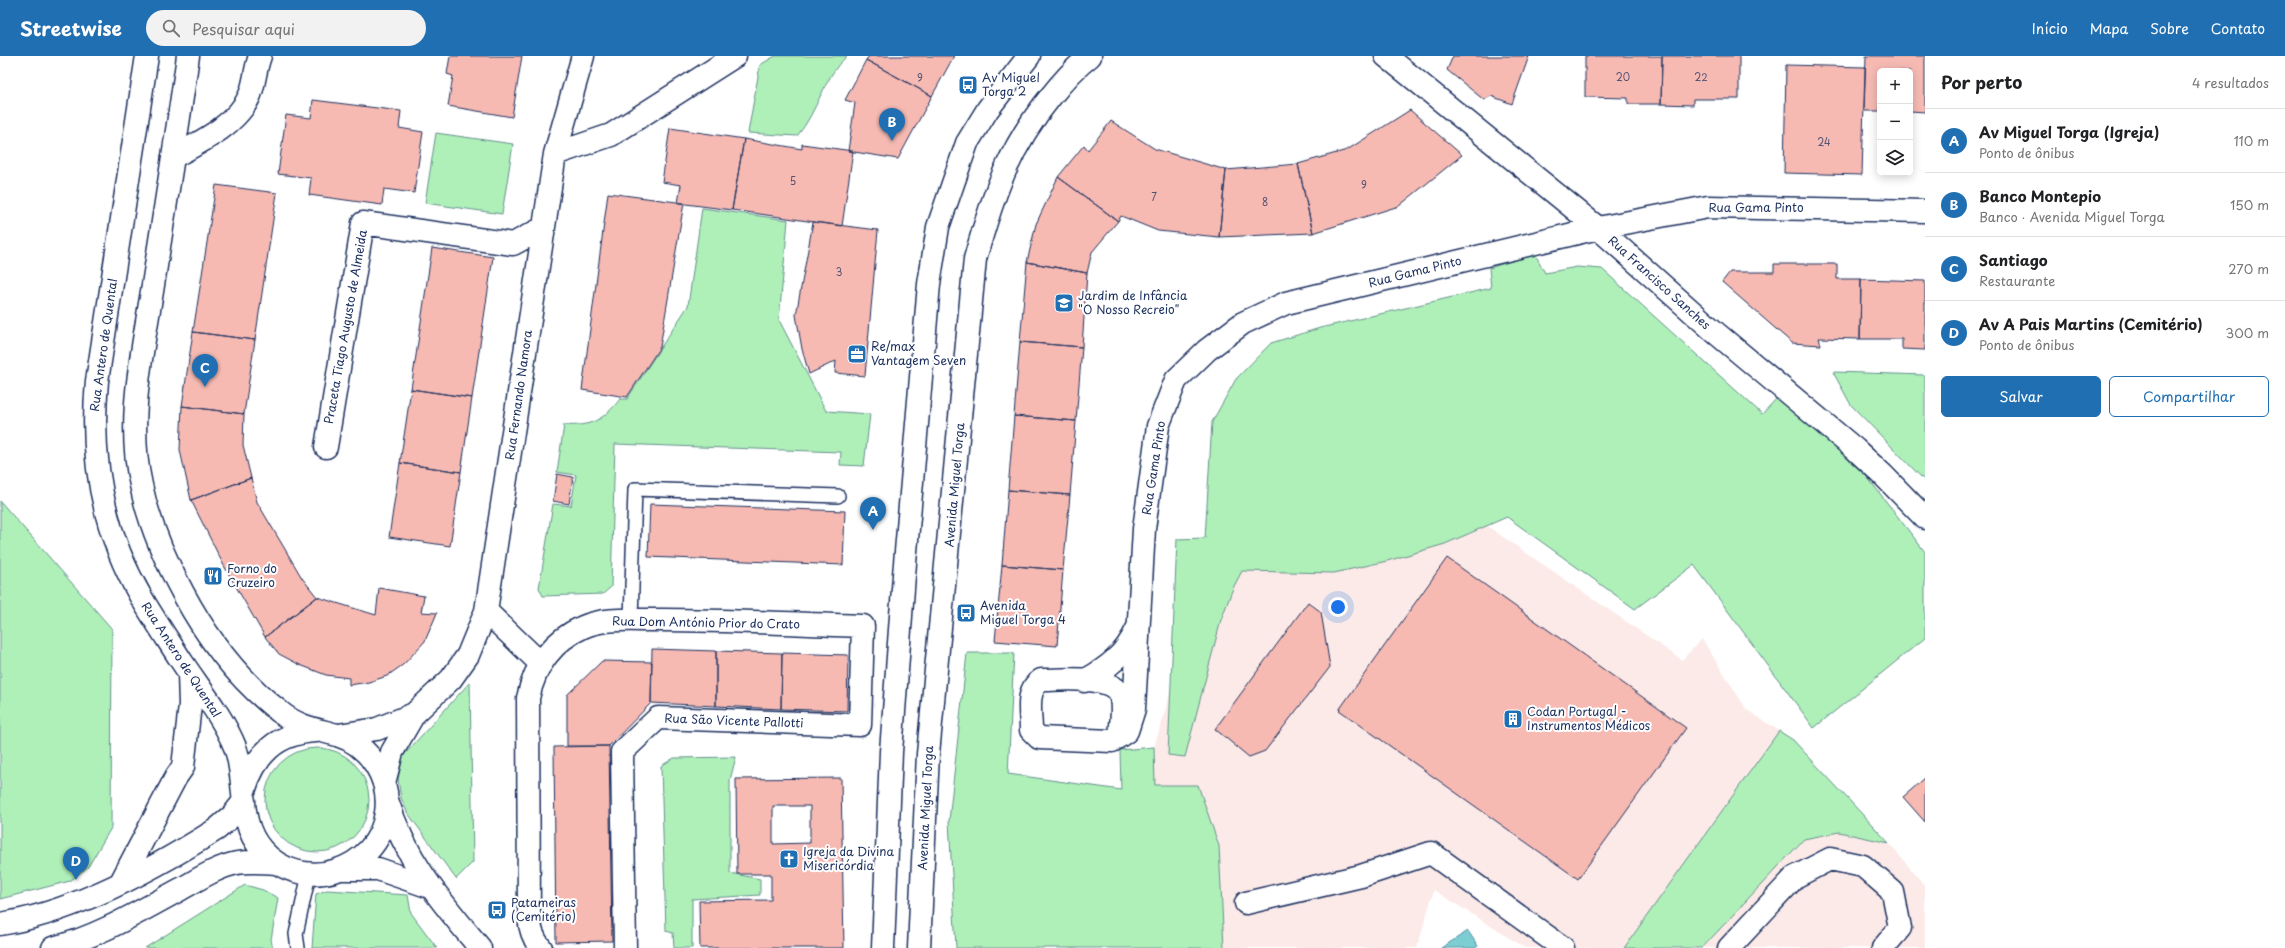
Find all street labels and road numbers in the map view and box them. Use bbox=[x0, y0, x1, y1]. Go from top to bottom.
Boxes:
street label: Rua Gama Pinto bbox=[1708, 198, 1804, 216]
street label: Praceta Tiago Augusto de Almeida bbox=[319, 228, 371, 426]
street label: Rua Francisco Sanches bbox=[1604, 231, 1715, 334]
street label: Rua Gama Pinto bbox=[1366, 251, 1463, 291]
street label: Rua Antero de Quental bbox=[85, 277, 121, 413]
street label: Rua Fernando Namora bbox=[500, 328, 536, 461]
street label: Rua Gama Pinto bbox=[1137, 419, 1169, 516]
street label: Avenida Miguel Torga bbox=[940, 422, 968, 548]
street label: Rua Antero de Quental bbox=[138, 598, 226, 721]
street label: Rua Dom António Prior do Crato bbox=[612, 611, 800, 633]
street label: Rua São Vicente Pallotti bbox=[664, 709, 804, 731]
street label: Avenida Miguel Torga bbox=[913, 745, 937, 871]

